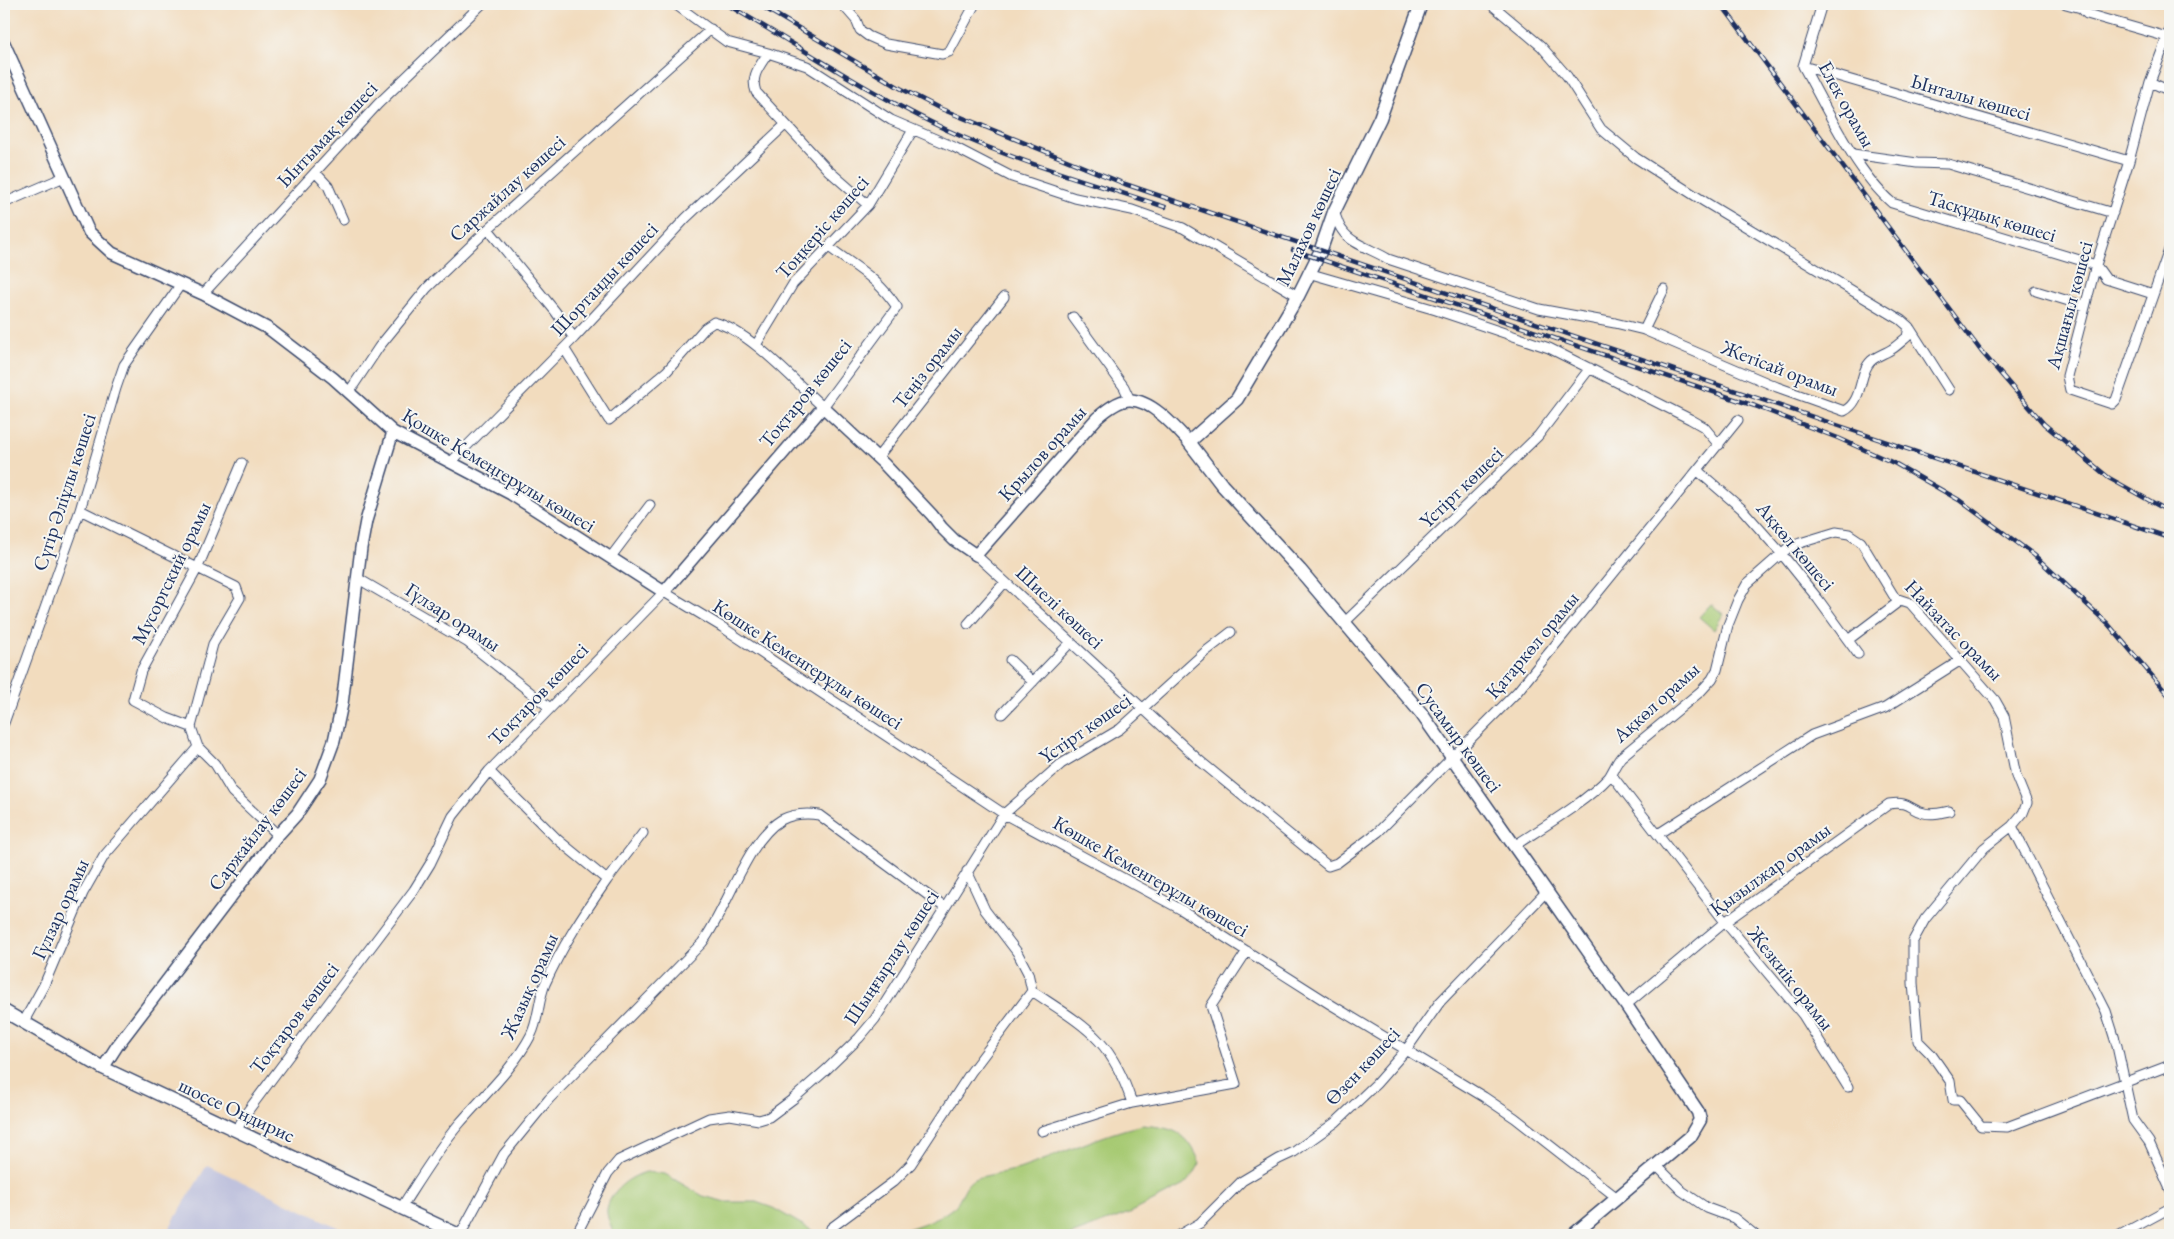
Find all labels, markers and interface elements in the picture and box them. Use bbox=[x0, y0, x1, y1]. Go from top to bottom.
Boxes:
street label: Елек орамы bbox=[1813, 56, 1881, 152]
street label: Ынталы көшесі bbox=[1908, 67, 2034, 127]
street label: Ынтымақ көшесі bbox=[271, 75, 383, 193]
street label: Саржайлау көшесі bbox=[443, 129, 571, 247]
street label: Малахов көшесі bbox=[1269, 164, 1347, 290]
street label: Тоңкерiс көшесі bbox=[770, 170, 874, 284]
street label: Тасқұдық көшесі bbox=[1924, 184, 2060, 248]
street label: Шортанды көшесі bbox=[545, 217, 664, 341]
street label: Ақшағыл көшесі bbox=[2039, 238, 2099, 373]
street label: Теңіз орамы bbox=[886, 320, 968, 414]
street label: Тоқтаров көшесі bbox=[753, 333, 857, 453]
street label: Жетісай орамы bbox=[1717, 333, 1842, 402]
street label: Крылов орамы bbox=[992, 400, 1092, 506]
street label: Қошке Кемеңгерұлы көшесі bbox=[397, 402, 601, 538]
street label: Сүгір Әліұлы көшесі bbox=[26, 410, 102, 574]
street label: Үстірт көшесі bbox=[1414, 440, 1509, 533]
street label: Ақкөл көшесі bbox=[1750, 495, 1841, 596]
street label: Мусоргский орамы bbox=[125, 497, 217, 649]
street label: Шиелі көшесі bbox=[1011, 560, 1110, 654]
street label: Найзатас орамы bbox=[1899, 574, 2009, 686]
street label: Гүлзар орамы bbox=[400, 577, 506, 657]
street label: Қатаркөл орамы bbox=[1479, 586, 1585, 704]
street label: Көшке Кеменгерұлы көшесі bbox=[708, 593, 908, 735]
street label: Тоқтаров көшесі bbox=[482, 637, 594, 751]
street label: Ақкөл орамы bbox=[1606, 656, 1705, 749]
street label: Сусамыр көшесі bbox=[1410, 676, 1508, 798]
street label: Үстірт көшесі bbox=[1034, 687, 1136, 769]
street label: Саржайлау көшесі bbox=[202, 762, 312, 896]
street label: Көшке Кеменгерұлы көшесі bbox=[1049, 809, 1253, 943]
street label: Қызылжар орамы bbox=[1704, 816, 1836, 922]
street label: Гүлзар орамы bbox=[25, 854, 95, 964]
street label: Шыңғырлау көшесі bbox=[838, 884, 944, 1030]
street label: Жезкиік орамы bbox=[1741, 920, 1840, 1036]
street label: Жазық орамы bbox=[494, 929, 564, 1044]
street label: Тоқтаров көшесі bbox=[244, 957, 345, 1079]
street label: Өзен көшесі bbox=[1319, 1021, 1405, 1111]
street label: шоссе Ондирис bbox=[175, 1072, 299, 1148]

